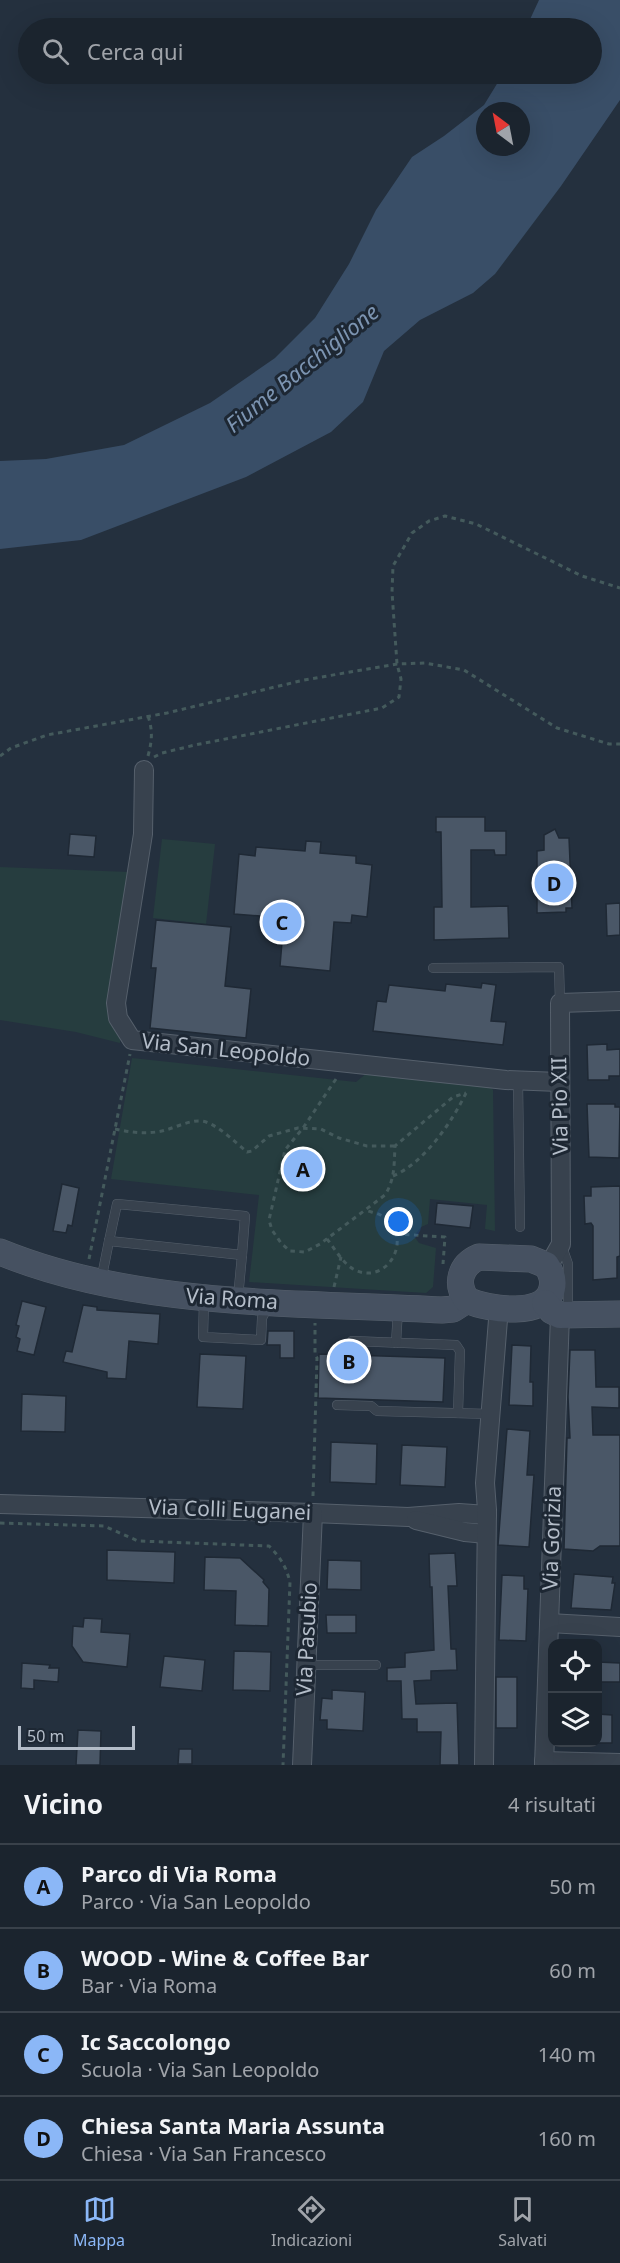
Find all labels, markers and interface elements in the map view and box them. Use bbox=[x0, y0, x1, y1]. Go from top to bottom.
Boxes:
search box bbox=[18, 18, 602, 84]
icon: search bbox=[39, 35, 72, 68]
text: Cerca qui bbox=[87, 36, 183, 66]
north arrow bbox=[476, 102, 530, 156]
water label: Fiume Bacchiglione bbox=[218, 296, 384, 438]
pin: D bbox=[534, 860, 574, 906]
pin: C bbox=[262, 900, 302, 944]
street label: Via San Leopoldo bbox=[140, 1026, 312, 1072]
street label: Via Pio XII bbox=[544, 1057, 574, 1155]
pin: A bbox=[284, 1146, 322, 1192]
your location bbox=[384, 1207, 413, 1236]
street label: Via Roma bbox=[185, 1281, 279, 1315]
pin: B bbox=[330, 1338, 368, 1384]
street label: Via Gorizia bbox=[535, 1485, 567, 1591]
street label: Via Colli Euganei bbox=[148, 1492, 312, 1526]
street label: Via Pasubio bbox=[289, 1581, 323, 1697]
map controls bbox=[548, 1639, 602, 1747]
button: locate bbox=[548, 1639, 602, 1693]
button: layers bbox=[548, 1693, 602, 1747]
scale bar bbox=[18, 1723, 135, 1750]
text: 50 m bbox=[27, 1725, 64, 1747]
text: Vicino bbox=[24, 1786, 103, 1822]
text: 4 risultati bbox=[508, 1791, 596, 1818]
text: Parco di Via Roma bbox=[81, 1858, 277, 1888]
text: A bbox=[37, 1873, 50, 1900]
text: 50 m bbox=[549, 1873, 596, 1900]
text: Parco · Via San Leopoldo bbox=[81, 1888, 311, 1915]
text: WOOD - Wine & Coffee Bar bbox=[81, 1942, 369, 1972]
text: B bbox=[37, 1957, 50, 1984]
text: 60 m bbox=[549, 1957, 596, 1984]
text: Bar · Via Roma bbox=[81, 1972, 217, 1999]
text: Ic Saccolongo bbox=[81, 2026, 231, 2056]
text: C bbox=[37, 2041, 50, 2068]
text: 140 m bbox=[538, 2041, 596, 2068]
text: Scuola · Via San Leopoldo bbox=[81, 2056, 319, 2083]
text: Chiesa Santa Maria Assunta bbox=[81, 2110, 385, 2140]
text: D bbox=[36, 2125, 51, 2152]
text: 160 m bbox=[538, 2125, 596, 2152]
text: Chiesa · Via San Francesco bbox=[81, 2140, 326, 2167]
tab: Mappa bbox=[73, 2193, 125, 2251]
tab: Indicazioni bbox=[271, 2193, 352, 2251]
tab: Salvati bbox=[498, 2193, 547, 2251]

